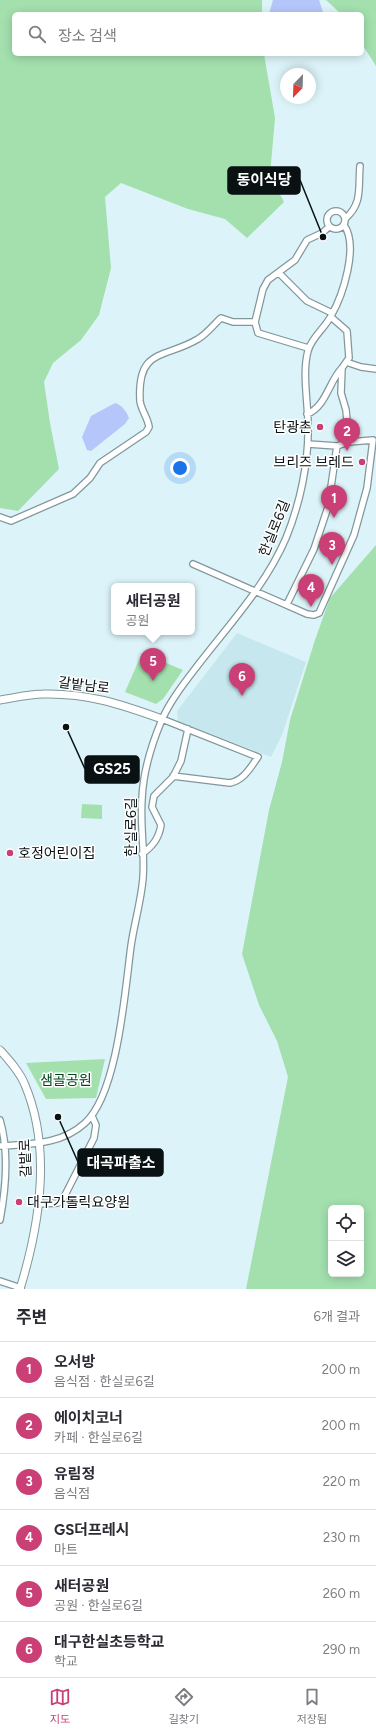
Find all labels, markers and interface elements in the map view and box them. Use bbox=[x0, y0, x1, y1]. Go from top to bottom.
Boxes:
search box bbox=[12, 12, 364, 56]
icon: search bbox=[26, 23, 48, 45]
text: 장소 검색 bbox=[58, 27, 117, 45]
north arrow bbox=[280, 68, 316, 104]
callout: 동이식당 bbox=[228, 167, 300, 194]
text: 동이식당 bbox=[236, 171, 292, 189]
pin: 2 bbox=[334, 418, 360, 451]
place label: 탄광촌 bbox=[273, 419, 312, 436]
marker: 탄광촌 bbox=[315, 422, 325, 432]
place label: 브리즈 브레드 bbox=[273, 454, 354, 471]
marker: 브리즈 브레드 bbox=[357, 457, 367, 467]
your location bbox=[170, 458, 190, 478]
pin: 1 bbox=[321, 485, 347, 518]
street label: 한실로6길 bbox=[255, 497, 293, 559]
pin: 3 bbox=[319, 532, 345, 565]
pin: 4 bbox=[298, 574, 324, 607]
popup bbox=[111, 583, 195, 635]
text: 새터공원 bbox=[125, 592, 181, 610]
text: 공원 bbox=[125, 613, 149, 628]
pin: 5 bbox=[140, 648, 166, 681]
pin: 6 bbox=[229, 663, 255, 696]
street label: 갈밭남로 bbox=[57, 674, 111, 697]
callout: GS25 bbox=[85, 756, 139, 783]
text: GS25 bbox=[93, 760, 131, 778]
street label: 한실로6길 bbox=[123, 797, 140, 857]
place label: 호정어린이집 bbox=[18, 845, 95, 862]
marker: 호정어린이집 bbox=[5, 848, 15, 858]
park label: 샘골공원 bbox=[40, 1072, 92, 1089]
street label: 갈밭로 bbox=[16, 1138, 35, 1178]
callout: 대곡파출소 bbox=[78, 1149, 163, 1176]
text: 대곡파출소 bbox=[86, 1154, 156, 1172]
place label: 대구가톨릭요양원 bbox=[27, 1194, 130, 1211]
marker: 대구가톨릭요양원 bbox=[14, 1197, 24, 1207]
map controls bbox=[328, 1205, 364, 1277]
button: locate bbox=[328, 1205, 364, 1241]
button: layers bbox=[328, 1241, 364, 1277]
text: 주변 bbox=[16, 1307, 47, 1327]
text: 6개 결과 bbox=[314, 1309, 360, 1324]
text: 오서방 bbox=[54, 1353, 95, 1371]
text: 1 bbox=[26, 1362, 32, 1377]
text: 200 m bbox=[322, 1362, 360, 1377]
text: 음식점 · 한실로6길 bbox=[54, 1374, 155, 1389]
text: 에이치코너 bbox=[54, 1409, 123, 1427]
text: 2 bbox=[25, 1418, 33, 1433]
text: 200 m bbox=[322, 1418, 360, 1433]
text: 카페 · 한실로6길 bbox=[54, 1430, 143, 1445]
text: 유림정 bbox=[54, 1465, 95, 1483]
text: 3 bbox=[25, 1474, 33, 1489]
text: 220 m bbox=[323, 1474, 360, 1489]
text: 음식점 bbox=[54, 1486, 90, 1501]
text: GS더프레시 bbox=[54, 1521, 129, 1539]
text: 4 bbox=[25, 1530, 33, 1545]
text: 230 m bbox=[323, 1530, 360, 1545]
text: 마트 bbox=[54, 1542, 78, 1557]
text: 새터공원 bbox=[54, 1577, 109, 1595]
text: 5 bbox=[25, 1586, 33, 1601]
text: 260 m bbox=[323, 1586, 360, 1601]
text: 공원 · 한실로6길 bbox=[54, 1598, 143, 1613]
text: 대구한실초등학교 bbox=[54, 1633, 164, 1651]
text: 6 bbox=[25, 1642, 33, 1657]
text: 290 m bbox=[323, 1642, 360, 1657]
text: 학교 bbox=[54, 1654, 78, 1669]
tab: 지도 bbox=[49, 1686, 71, 1726]
tab: 길찾기 bbox=[169, 1686, 199, 1726]
tab: 저장됨 bbox=[297, 1686, 327, 1726]

